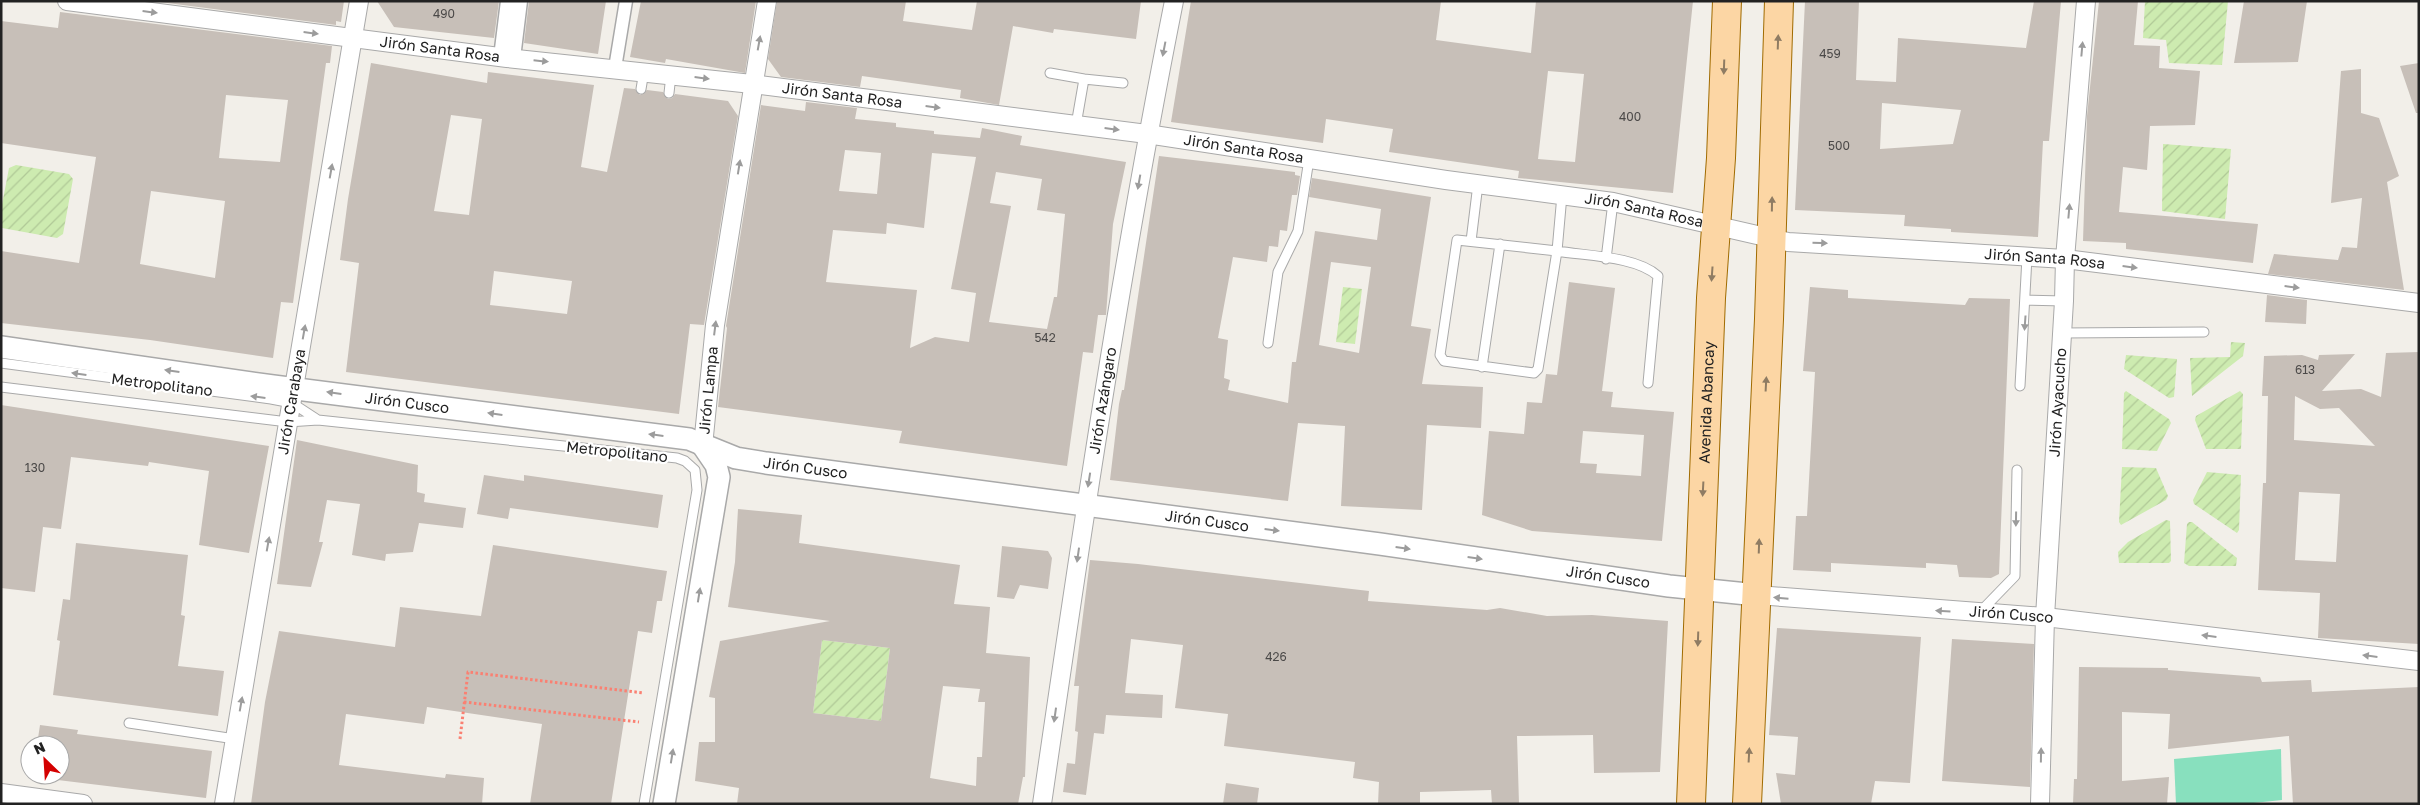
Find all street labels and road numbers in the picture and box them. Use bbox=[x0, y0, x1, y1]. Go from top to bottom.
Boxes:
street label: Jirón Santa Rosa bbox=[379, 32, 501, 65]
street label: Jirón Santa Rosa bbox=[781, 78, 904, 111]
street label: Jirón Santa Rosa bbox=[1183, 130, 1305, 166]
street label: Jirón Santa Rosa bbox=[1584, 188, 1705, 230]
street label: Jirón Santa Rosa bbox=[1984, 244, 2106, 272]
street label: Avenida Abancay bbox=[1694, 340, 1717, 464]
street label: Jirón Lampa bbox=[694, 345, 721, 435]
street label: Jirón Azángaro bbox=[1085, 346, 1119, 455]
street label: Jirón Carabaya bbox=[273, 347, 308, 456]
street label: Jirón Ayacucho bbox=[2045, 347, 2069, 458]
street label: Metropolitano bbox=[110, 369, 214, 399]
street label: Jirón Cusco bbox=[364, 388, 450, 416]
street label: Metropolitano bbox=[565, 437, 669, 465]
street label: Jirón Cusco bbox=[762, 453, 849, 482]
street label: Jirón Cusco bbox=[1164, 506, 1250, 535]
street label: Jirón Cusco bbox=[1565, 561, 1651, 591]
street label: Jirón Cusco bbox=[1969, 601, 2055, 626]

